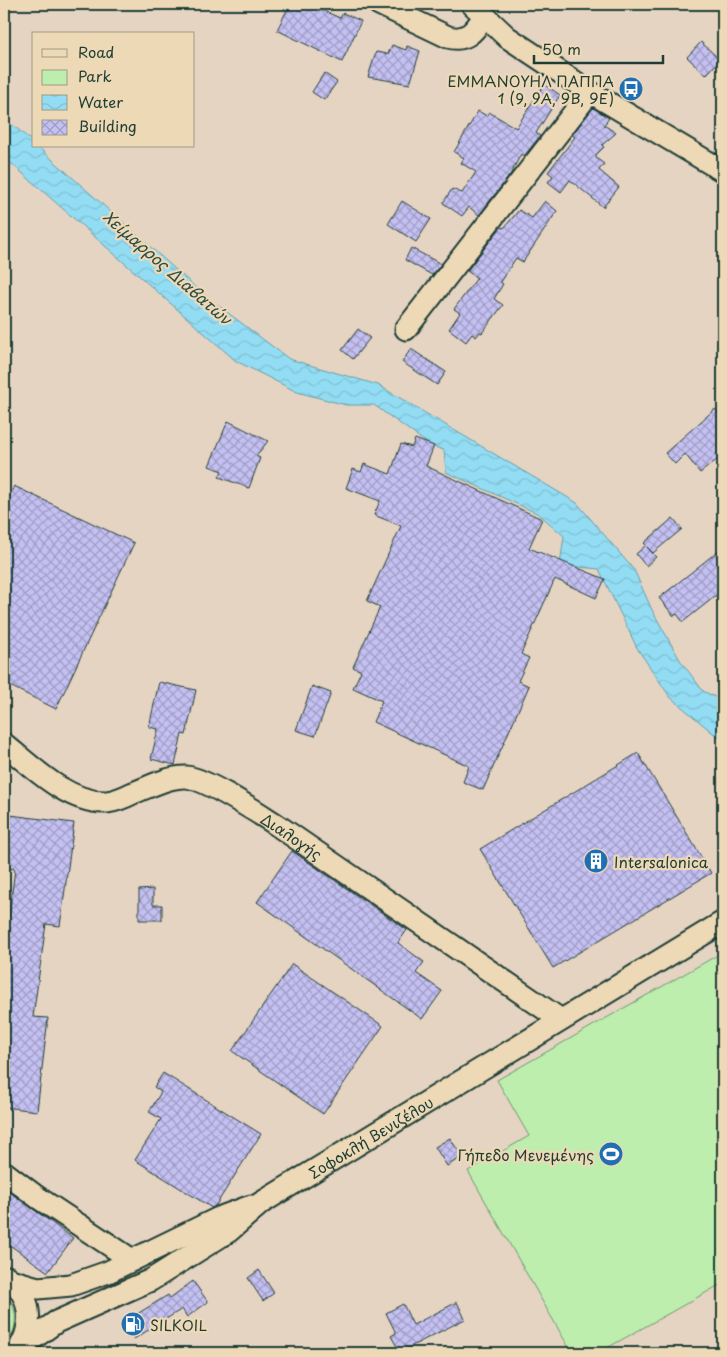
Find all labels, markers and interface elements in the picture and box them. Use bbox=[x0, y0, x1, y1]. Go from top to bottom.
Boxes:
legend bbox=[32, 32, 195, 148]
scale bar bbox=[534, 32, 663, 64]
text: 50 m bbox=[542, 37, 581, 60]
text: Road bbox=[78, 40, 114, 63]
text: Park bbox=[78, 64, 112, 87]
place label: ΕΜΜΑΝΟΥΗΛ ΠΑΠΠΑ 1 (9, 9Α, 9Β, 9Ε) bbox=[447, 69, 614, 109]
bus stop icon: ΕΜΜΑΝΟΥΗΛ ΠΑΠΠΑ 1 (9, 9Α, 9Β, 9Ε) bbox=[618, 76, 644, 102]
text: Water bbox=[78, 90, 123, 113]
text: Building bbox=[78, 114, 137, 137]
water label: Χείμαρρος Διαβατών bbox=[98, 204, 238, 330]
street label: Διαλογής bbox=[257, 806, 328, 865]
building icon: Intersalonica bbox=[583, 848, 609, 874]
place label: Intersalonica bbox=[614, 850, 709, 873]
street label: Σοφοκλή Βενιζέλου bbox=[304, 1090, 437, 1183]
sports icon: Γήπεδο Μενεμένης bbox=[598, 1141, 624, 1167]
place label: Γήπεδο Μενεμένης bbox=[457, 1143, 594, 1166]
fuel station icon: SILKOIL bbox=[120, 1311, 146, 1337]
place label: SILKOIL bbox=[150, 1313, 207, 1336]

